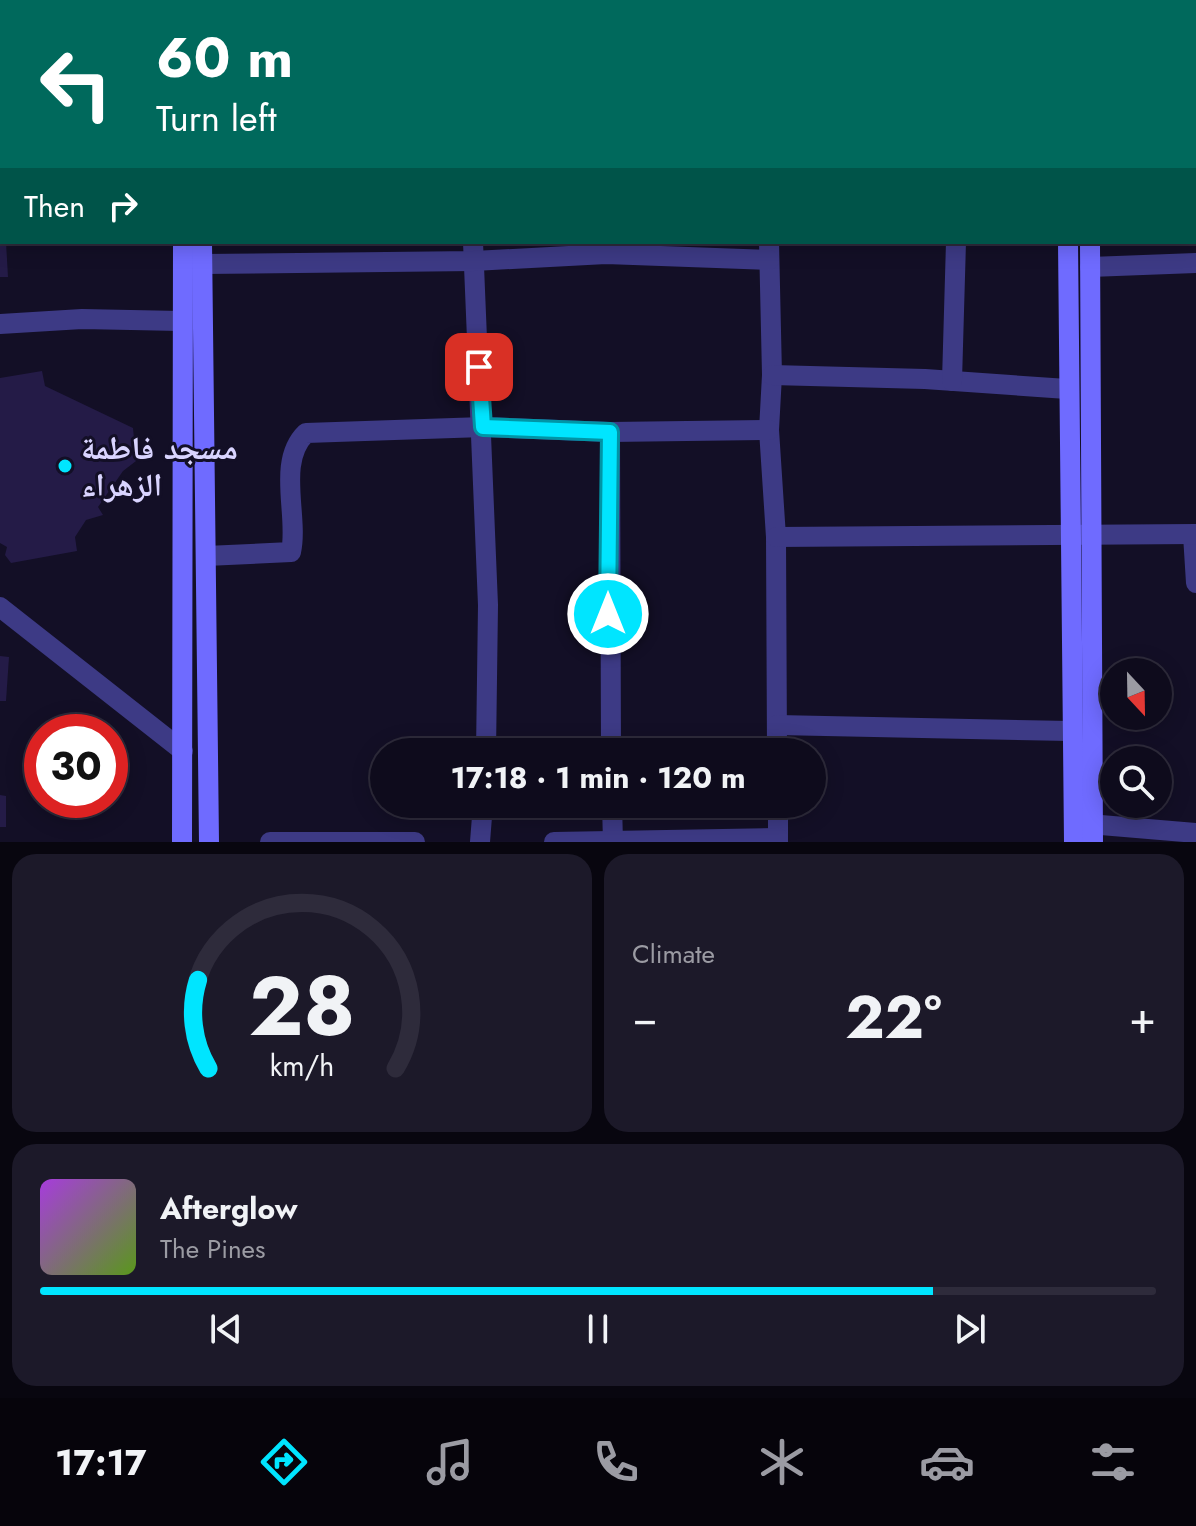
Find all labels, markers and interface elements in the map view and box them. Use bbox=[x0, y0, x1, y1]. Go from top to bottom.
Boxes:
text: 60 m bbox=[156, 17, 293, 98]
icon: left bbox=[24, 32, 128, 136]
text: Turn left bbox=[156, 92, 277, 144]
icon: right bbox=[101, 184, 145, 228]
text: Then bbox=[24, 185, 85, 228]
pin bbox=[445, 333, 513, 401]
icon: arrive bbox=[457, 345, 501, 389]
place label: مسجد فاطمة الزهراء bbox=[81, 425, 238, 508]
marker: مسجد فاطمة الزهراء bbox=[56, 457, 74, 475]
position arrow bbox=[566, 572, 650, 656]
north arrow bbox=[1100, 658, 1172, 730]
map controls bbox=[1100, 658, 1172, 818]
speed limit sign: 30 bbox=[24, 714, 128, 818]
button: search bbox=[1100, 746, 1172, 818]
text: 17:18 · 1 min · 120 m bbox=[450, 756, 746, 799]
text: Climate bbox=[632, 935, 715, 973]
text: 28 bbox=[249, 946, 355, 1066]
text: 22° bbox=[845, 974, 942, 1061]
text: − bbox=[632, 986, 658, 1050]
text: + bbox=[1129, 986, 1156, 1050]
text: km/h bbox=[270, 1045, 334, 1087]
text: Afterglow bbox=[160, 1187, 297, 1230]
text: The Pines bbox=[160, 1230, 265, 1268]
icon: previous bbox=[204, 1307, 248, 1351]
icon: pause bbox=[576, 1307, 620, 1351]
icon: next bbox=[948, 1307, 992, 1351]
icon: directions bbox=[256, 1434, 312, 1490]
icon: music bbox=[422, 1434, 478, 1490]
icon: phone bbox=[588, 1434, 644, 1490]
icon: climate bbox=[754, 1434, 810, 1490]
icon: car bbox=[919, 1434, 975, 1490]
icon: filters bbox=[1085, 1434, 1141, 1490]
text: 17:17 bbox=[55, 1436, 147, 1488]

